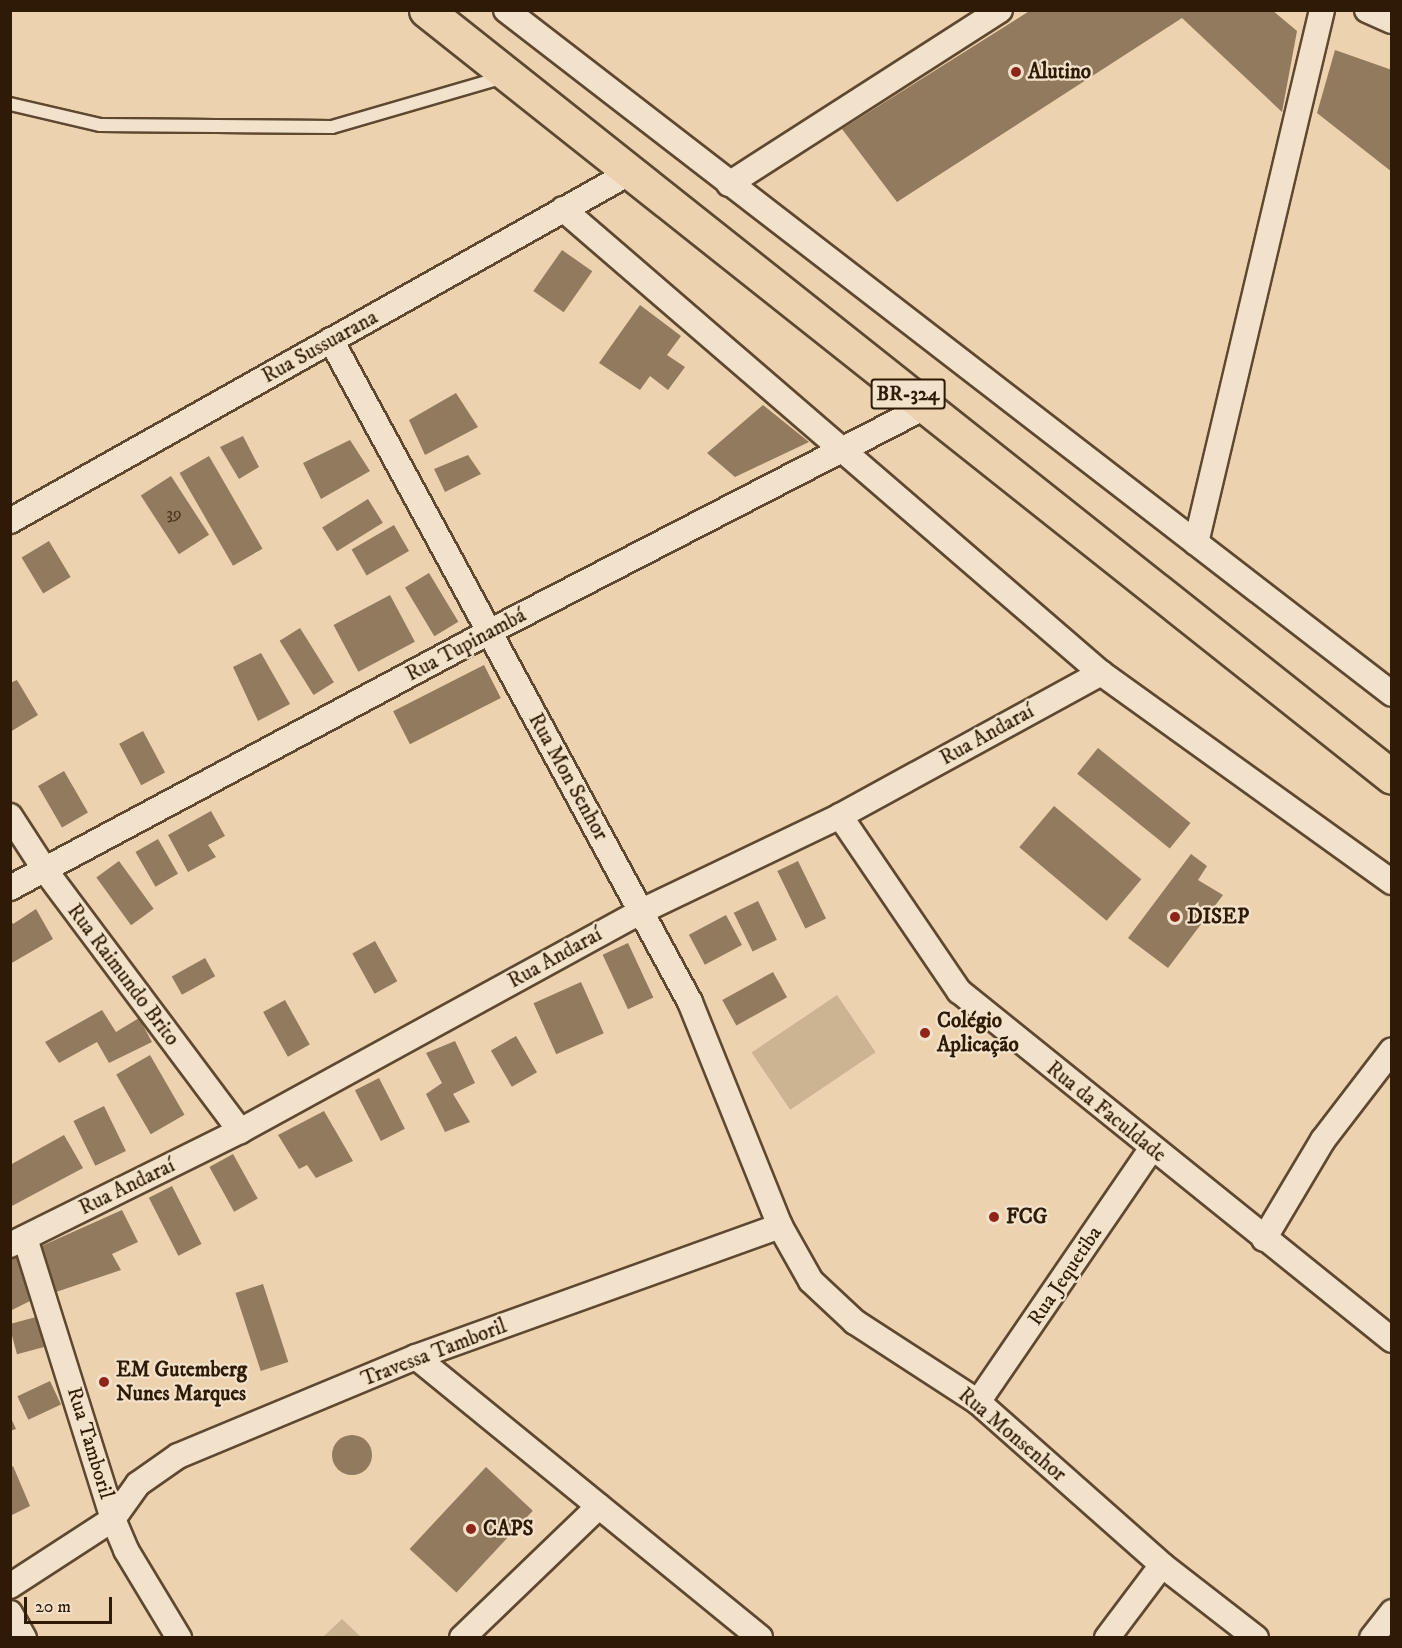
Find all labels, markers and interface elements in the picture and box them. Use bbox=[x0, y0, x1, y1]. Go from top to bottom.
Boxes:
place label: Alutino bbox=[1028, 59, 1091, 85]
marker: Alutino bbox=[1009, 65, 1023, 79]
street label: Rua Sussuarana bbox=[258, 305, 382, 389]
road number: BR-324 bbox=[870, 377, 946, 411]
house number: 39 bbox=[166, 503, 182, 525]
street label: Rua Tupinambá bbox=[402, 603, 530, 687]
street label: Rua Andaraí bbox=[936, 699, 1038, 771]
street label: Rua Mon Senhor bbox=[523, 709, 613, 845]
street label: Rua Raimundo Brito bbox=[61, 899, 185, 1051]
place label: DISEP bbox=[1187, 904, 1249, 930]
marker: DISEP bbox=[1168, 910, 1182, 924]
street label: Rua Andaraí bbox=[504, 922, 606, 994]
place label: Colégio Aplicação bbox=[937, 1008, 1019, 1058]
marker: Colégio Aplicação bbox=[918, 1026, 932, 1040]
street label: Rua da Faculdade bbox=[1041, 1056, 1171, 1168]
street label: Rua Andaraí bbox=[75, 1153, 179, 1221]
place label: FCG bbox=[1006, 1204, 1048, 1230]
marker: FCG bbox=[987, 1210, 1001, 1224]
street label: Rua Jequetiba bbox=[1023, 1222, 1107, 1330]
street label: Travessa Tamboril bbox=[358, 1314, 510, 1392]
place label: EM Gutemberg Nunes Marques bbox=[116, 1357, 247, 1407]
marker: EM Gutemberg Nunes Marques bbox=[97, 1375, 111, 1389]
street label: Rua Monsenhor bbox=[953, 1383, 1071, 1487]
street label: Rua Tamboril bbox=[61, 1384, 119, 1502]
place label: CAPS bbox=[483, 1516, 534, 1542]
marker: CAPS bbox=[464, 1522, 478, 1536]
scale bar bbox=[27, 1585, 116, 1623]
text: 20 m bbox=[35, 1596, 71, 1618]

